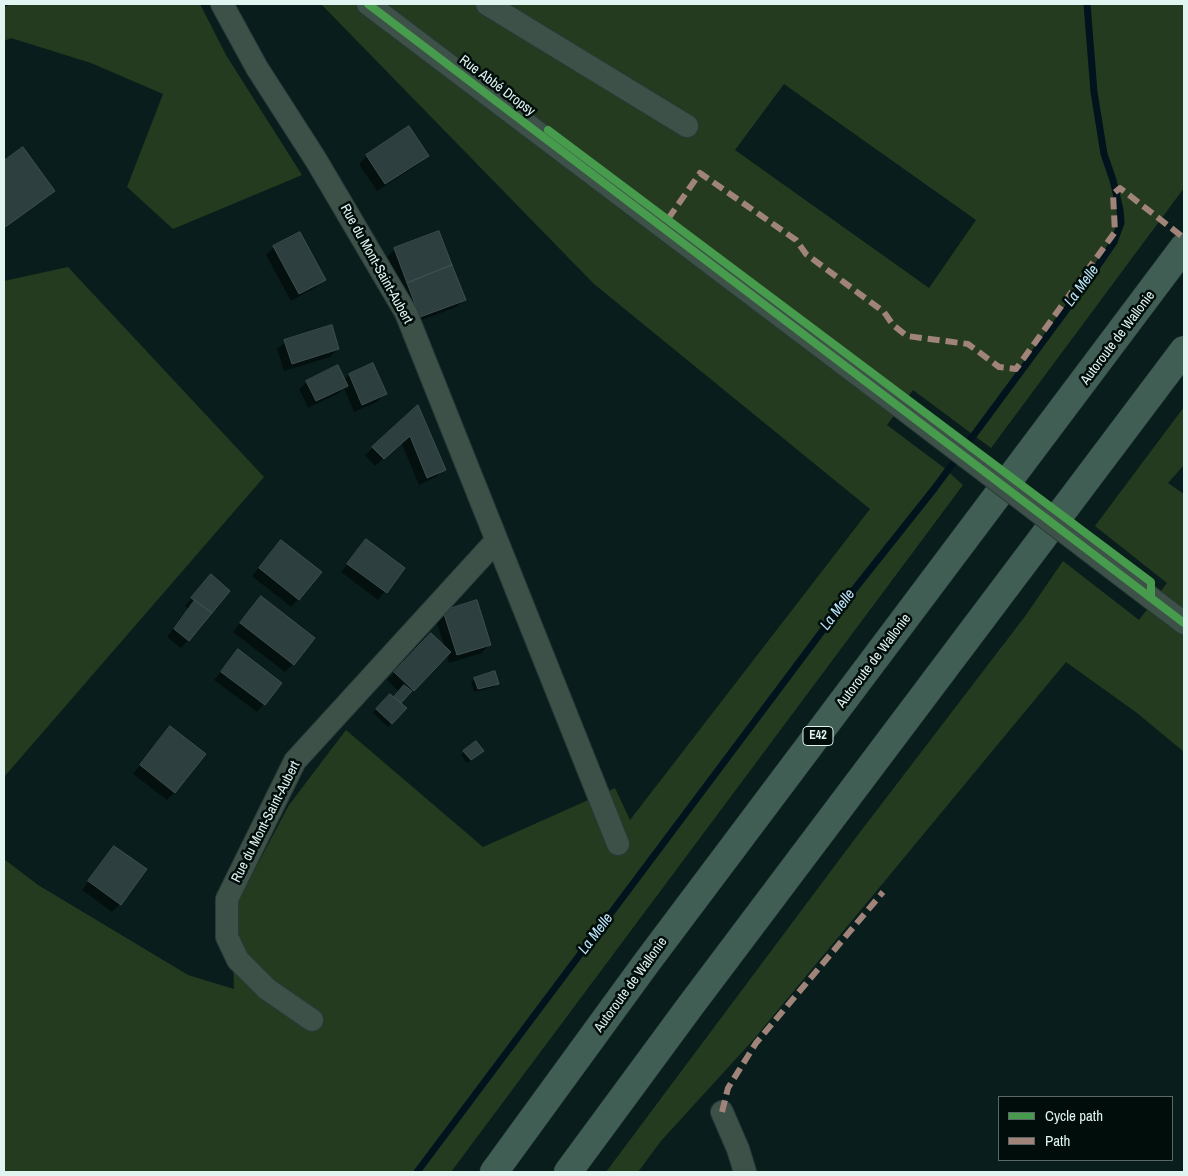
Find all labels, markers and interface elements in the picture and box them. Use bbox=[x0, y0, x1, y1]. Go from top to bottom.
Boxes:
street label: Rue Abbé Dropsy bbox=[456, 52, 538, 120]
street label: Rue du Mont-Saint-Aubert bbox=[336, 201, 416, 327]
water label: La Melle bbox=[1061, 262, 1103, 310]
street label: Autoroute de Wallonie bbox=[1077, 288, 1159, 388]
water label: La Melle bbox=[817, 586, 859, 634]
street label: Autoroute de Wallonie bbox=[833, 611, 915, 711]
road number: E42 bbox=[803, 726, 833, 746]
street label: Rue du Mont-Saint-Aubert bbox=[228, 758, 304, 886]
water label: La Melle bbox=[575, 910, 617, 958]
street label: Autoroute de Wallonie bbox=[591, 934, 671, 1036]
legend bbox=[998, 1096, 1173, 1161]
text: Cycle path bbox=[1045, 1105, 1103, 1126]
text: Path bbox=[1045, 1130, 1070, 1151]

